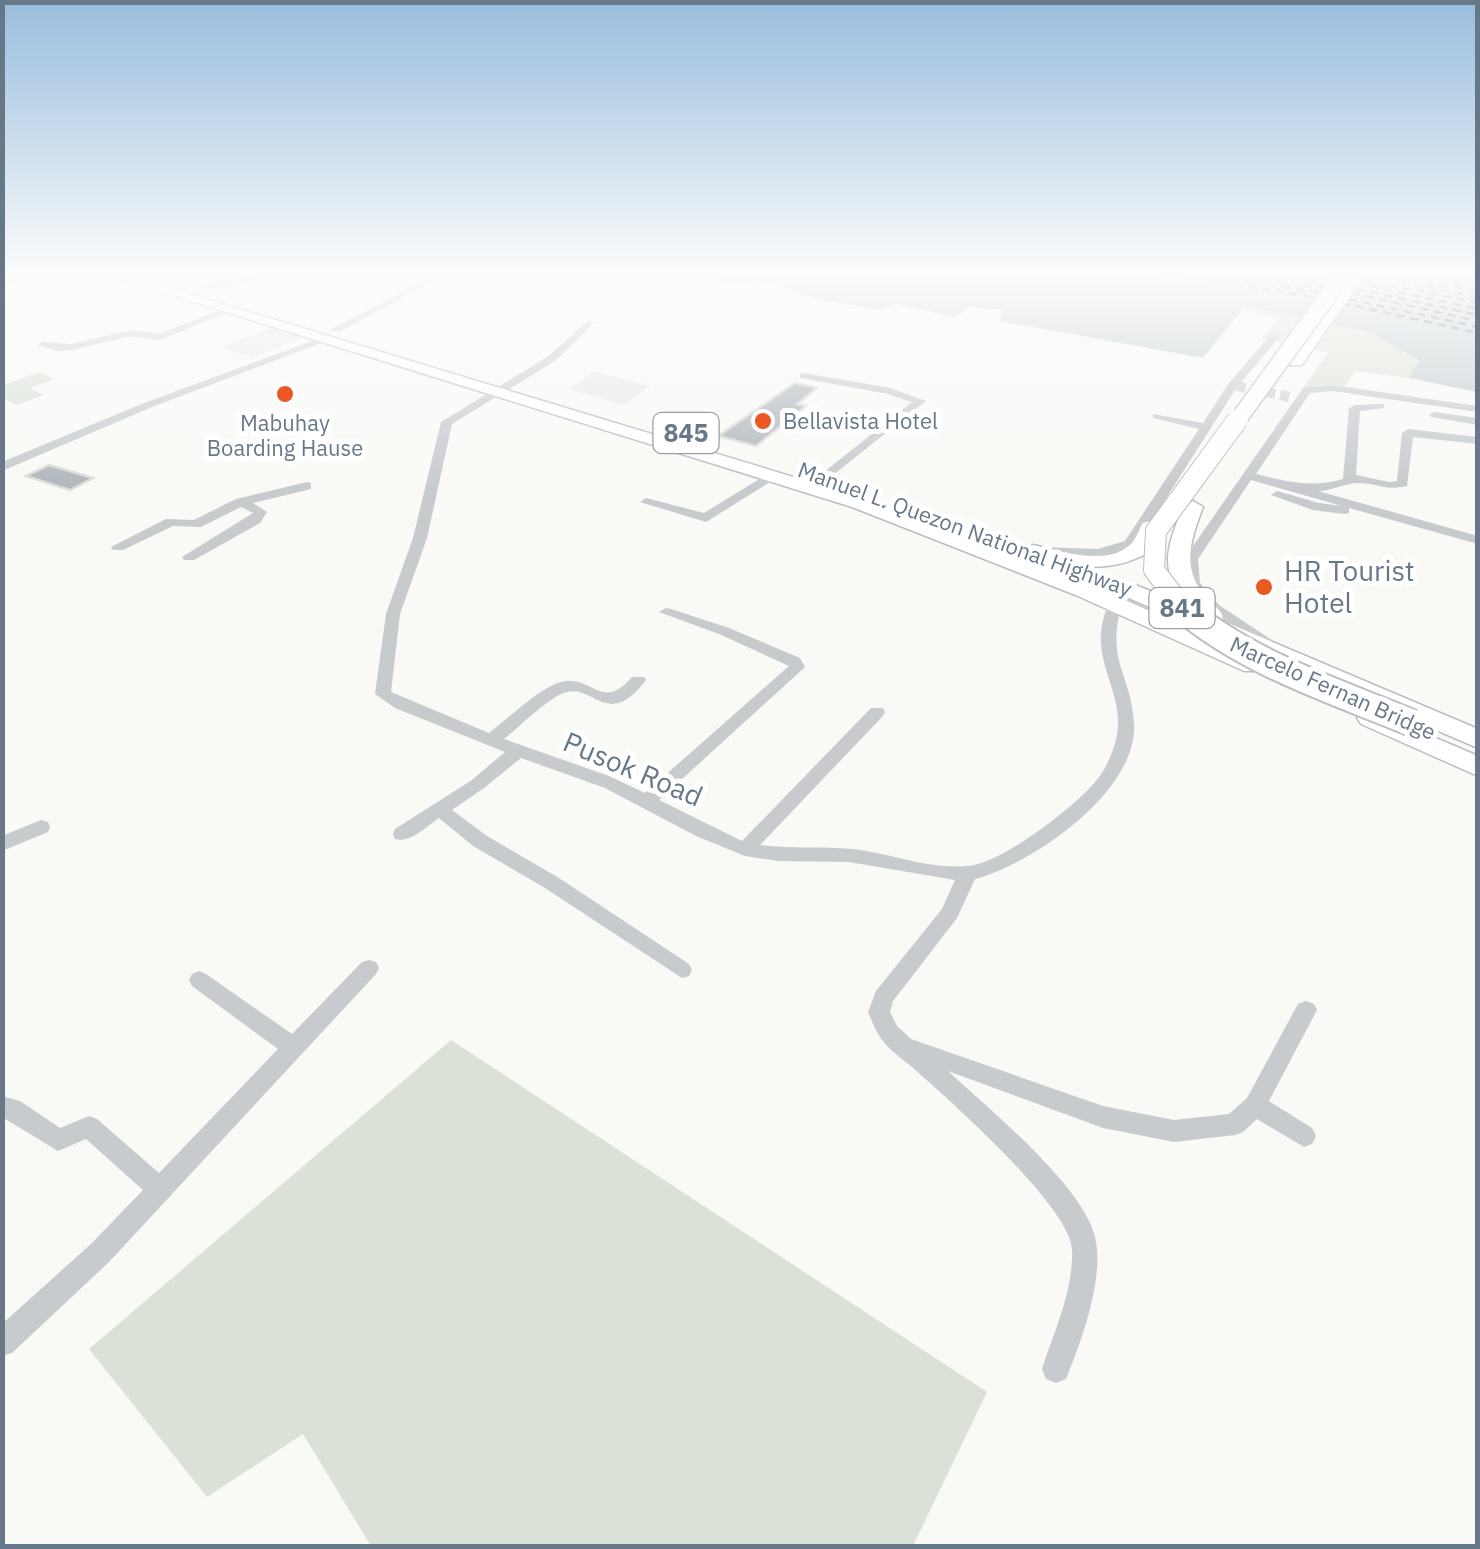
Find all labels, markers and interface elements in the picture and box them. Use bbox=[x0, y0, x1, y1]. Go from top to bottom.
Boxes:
marker: Mabuhay Boarding Hause bbox=[274, 383, 296, 405]
place label: Bellavista Hotel bbox=[783, 406, 938, 435]
place label: Mabuhay Boarding Hause bbox=[207, 408, 363, 462]
marker: Bellavista Hotel bbox=[752, 410, 774, 432]
road number: 845 bbox=[654, 413, 718, 453]
street label: Manuel L. Quezon National Highway bbox=[794, 454, 1136, 603]
place label: HR Tourist Hotel bbox=[1284, 552, 1415, 621]
marker: HR Tourist Hotel bbox=[1253, 576, 1275, 598]
road number: 841 bbox=[1150, 588, 1214, 628]
street label: Marcelo Fernan Bridge bbox=[1226, 629, 1441, 746]
street label: Pusok Road bbox=[558, 723, 709, 814]

